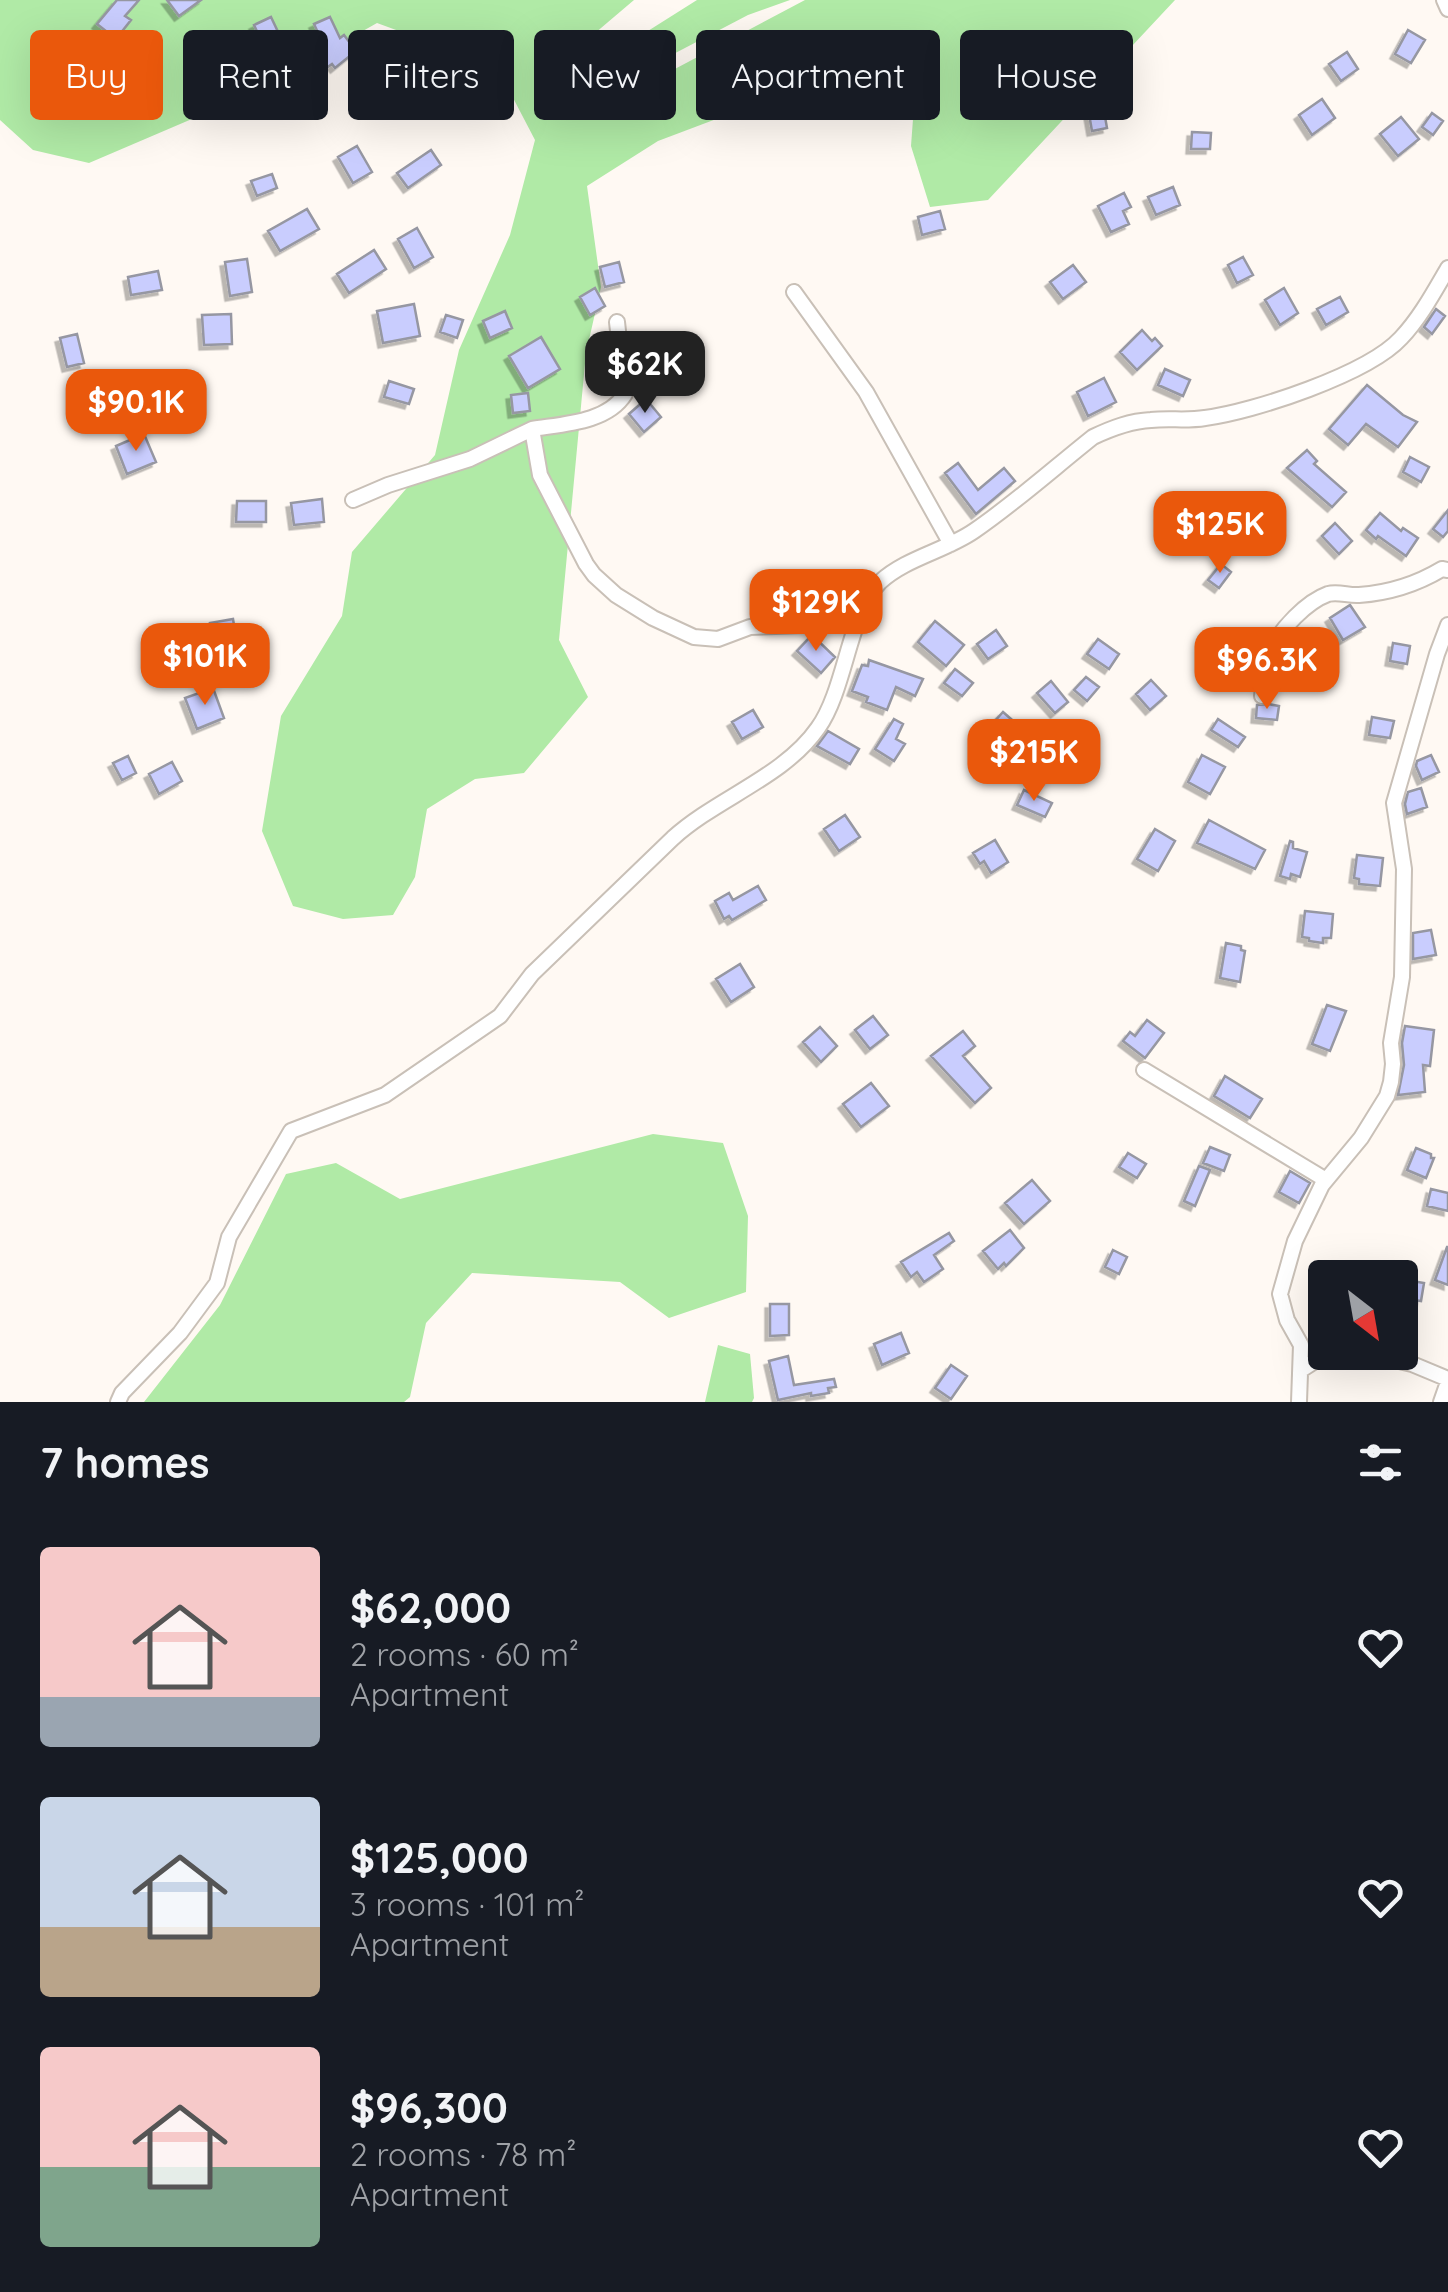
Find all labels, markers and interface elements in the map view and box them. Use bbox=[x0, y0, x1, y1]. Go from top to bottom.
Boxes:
chip: Buy bbox=[30, 30, 163, 120]
chip: Rent bbox=[183, 30, 328, 120]
chip: Filters bbox=[348, 30, 514, 120]
chip: New bbox=[534, 30, 676, 120]
chip: Apartment bbox=[696, 30, 940, 120]
chip: House bbox=[960, 30, 1133, 120]
pin: $62K bbox=[586, 331, 704, 416]
text: $62K bbox=[607, 343, 683, 383]
pin: $90.1K bbox=[55, 369, 217, 454]
text: $90.1K bbox=[88, 381, 184, 421]
pin: $125K bbox=[1150, 491, 1290, 576]
text: $125K bbox=[1175, 503, 1265, 543]
pin: $129K bbox=[746, 569, 886, 654]
text: $129K bbox=[772, 581, 860, 621]
pin: $101K bbox=[135, 623, 275, 708]
pin: $96.3K bbox=[1186, 627, 1348, 712]
text: $101K bbox=[163, 635, 247, 675]
text: $96.3K bbox=[1216, 639, 1318, 679]
pin: $215K bbox=[964, 719, 1104, 804]
text: $215K bbox=[989, 731, 1079, 771]
north arrow bbox=[1308, 1260, 1418, 1370]
map controls bbox=[1308, 1260, 1418, 1370]
icon: filters bbox=[1353, 1435, 1408, 1490]
text: 7 homes bbox=[40, 1436, 209, 1489]
text: $62,000 bbox=[350, 1581, 511, 1634]
icon: home bbox=[120, 1587, 240, 1707]
icon: heart bbox=[1353, 1620, 1408, 1675]
text: 2 rooms · 60 m² bbox=[350, 1634, 579, 1674]
text: Apartment bbox=[350, 1674, 509, 1714]
text: $125,000 bbox=[350, 1831, 528, 1884]
icon: home bbox=[120, 1837, 240, 1957]
icon: heart bbox=[1353, 1870, 1408, 1925]
text: 3 rooms · 101 m² bbox=[350, 1884, 584, 1924]
text: Apartment bbox=[350, 1924, 509, 1964]
text: $96,300 bbox=[350, 2081, 508, 2134]
icon: home bbox=[120, 2087, 240, 2207]
icon: heart bbox=[1353, 2120, 1408, 2175]
text: 2 rooms · 78 m² bbox=[350, 2134, 576, 2174]
text: Apartment bbox=[350, 2174, 509, 2214]

